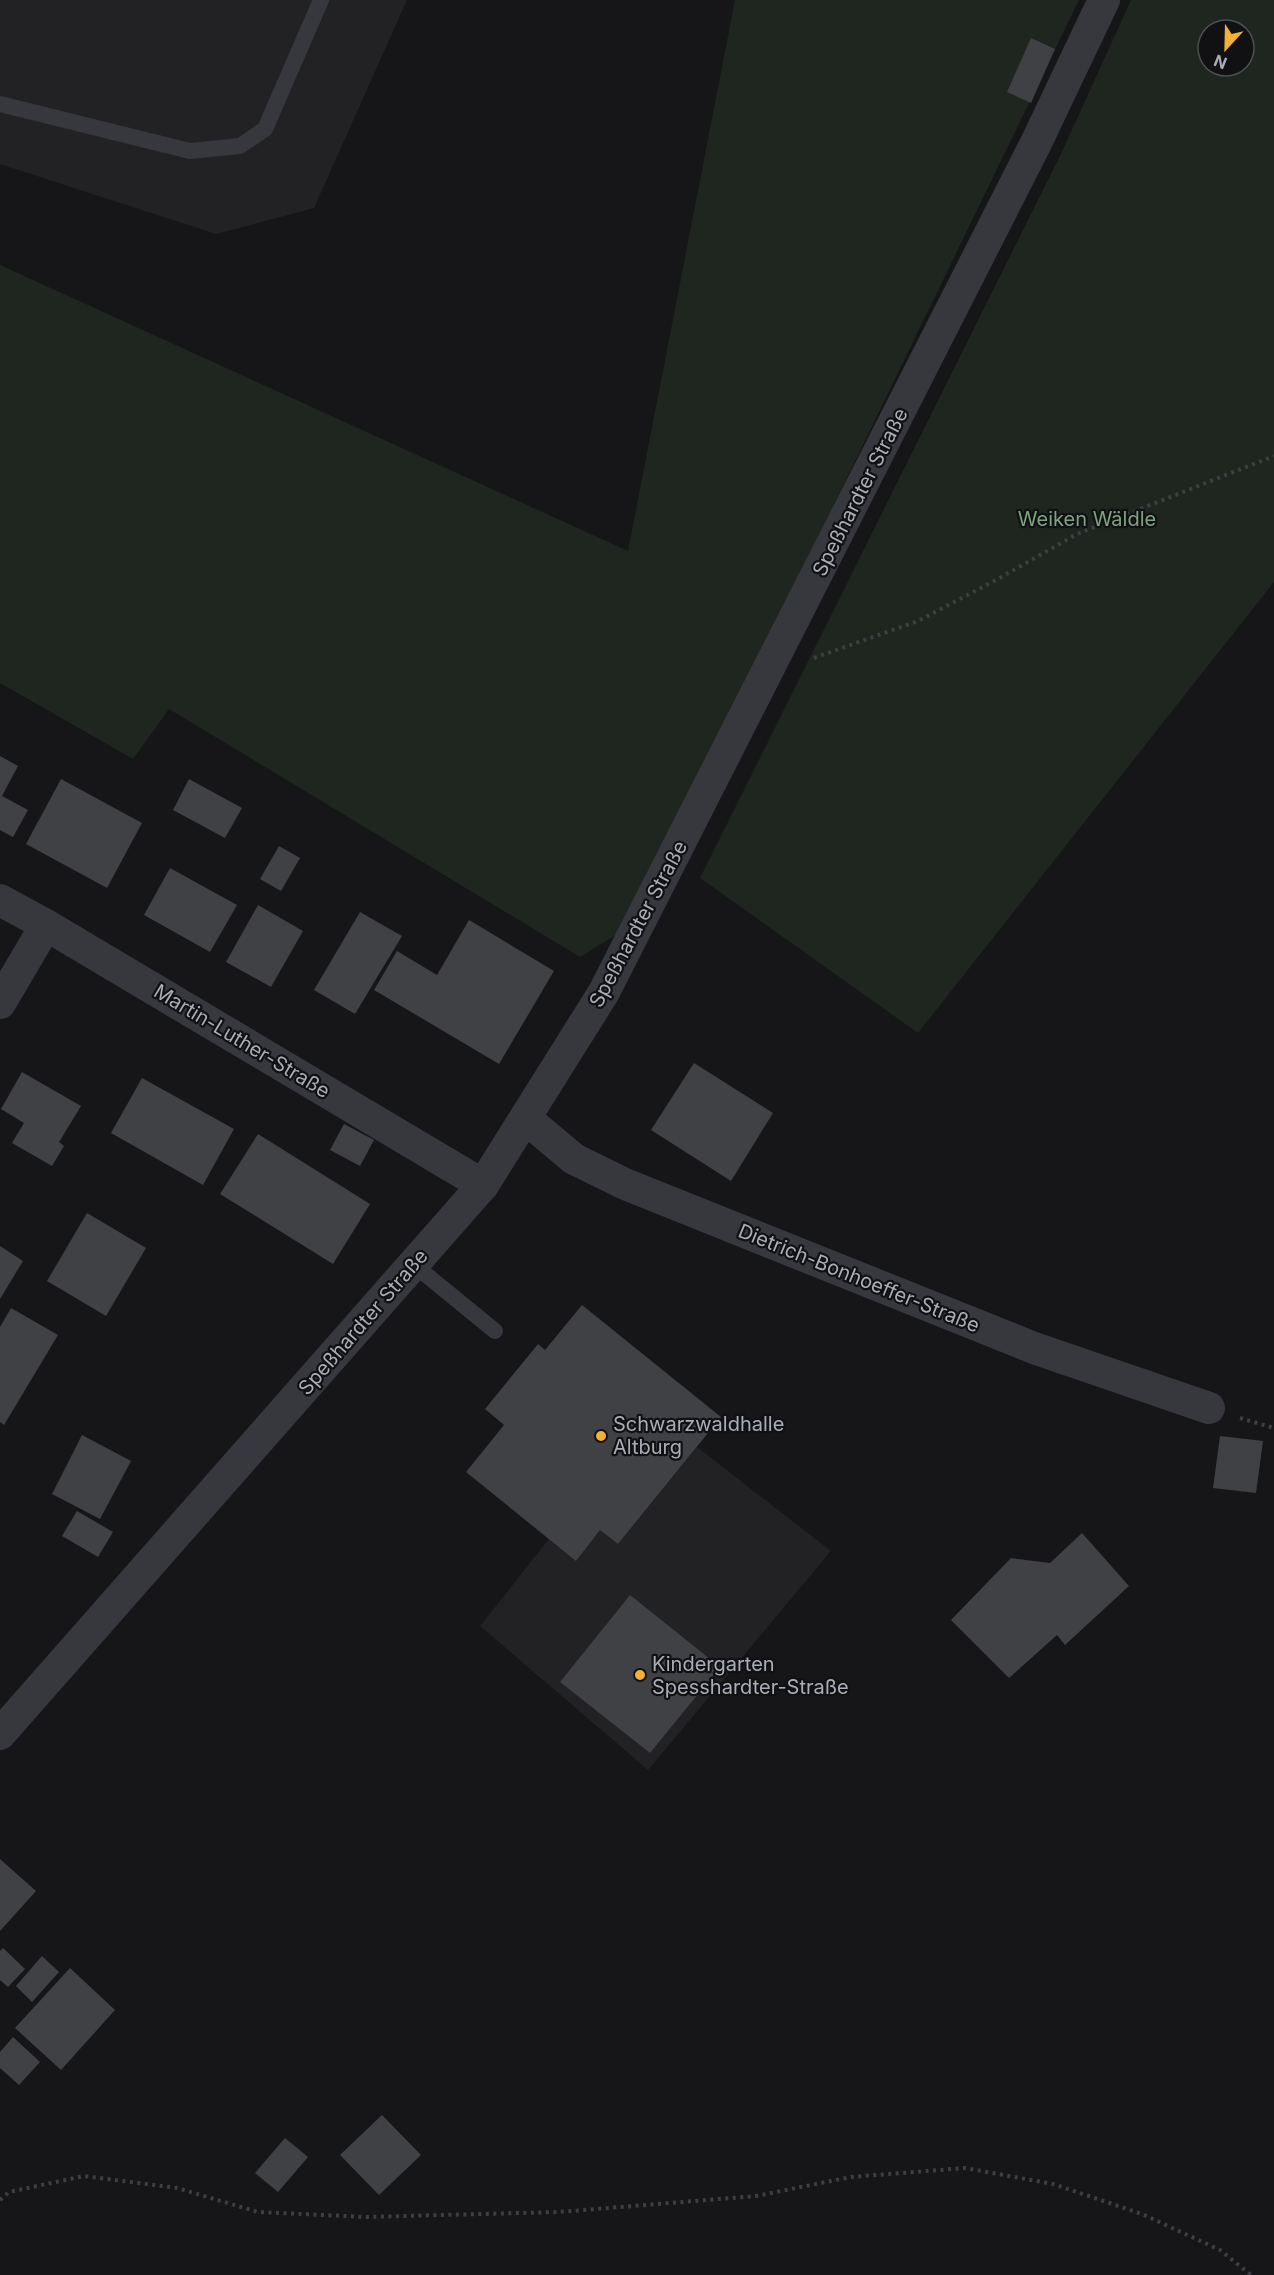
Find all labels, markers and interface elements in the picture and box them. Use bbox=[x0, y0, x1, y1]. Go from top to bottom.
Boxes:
north arrow bbox=[1196, 18, 1256, 78]
text: N bbox=[1211, 50, 1230, 73]
street label: Speßhardter Straße bbox=[807, 404, 913, 580]
park label: Weiken Wäldle bbox=[1018, 507, 1156, 531]
street label: Speßhardter Straße bbox=[584, 837, 692, 1011]
street label: Martin-Luther-Straße bbox=[150, 979, 334, 1103]
street label: Dietrich-Bonhoeffer-Straße bbox=[735, 1219, 983, 1337]
street label: Speßhardter Straße bbox=[293, 1244, 433, 1400]
place label: Schwarzwaldhalle Altburg bbox=[613, 1412, 784, 1459]
marker: Schwarzwaldhalle Altburg bbox=[594, 1429, 608, 1443]
place label: Kindergarten Spesshardter-Straße bbox=[652, 1652, 849, 1699]
marker: Kindergarten Spesshardter-Straße bbox=[633, 1668, 647, 1682]

